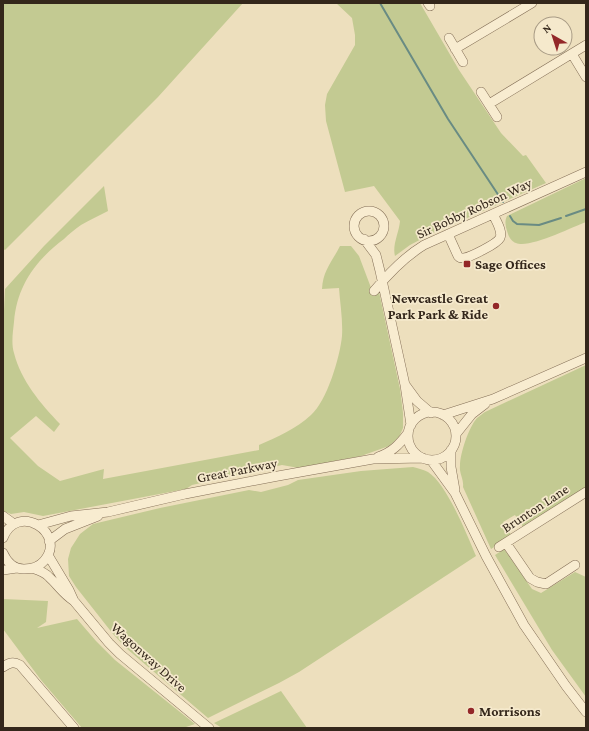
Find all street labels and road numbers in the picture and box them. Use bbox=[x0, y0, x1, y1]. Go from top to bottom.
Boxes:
street label: Sir Bobby Robson Way bbox=[414, 174, 535, 242]
street label: Great Parkway bbox=[196, 454, 279, 486]
street label: Brunton Lane bbox=[499, 481, 571, 535]
street label: Wagonway Drive bbox=[108, 619, 190, 695]

